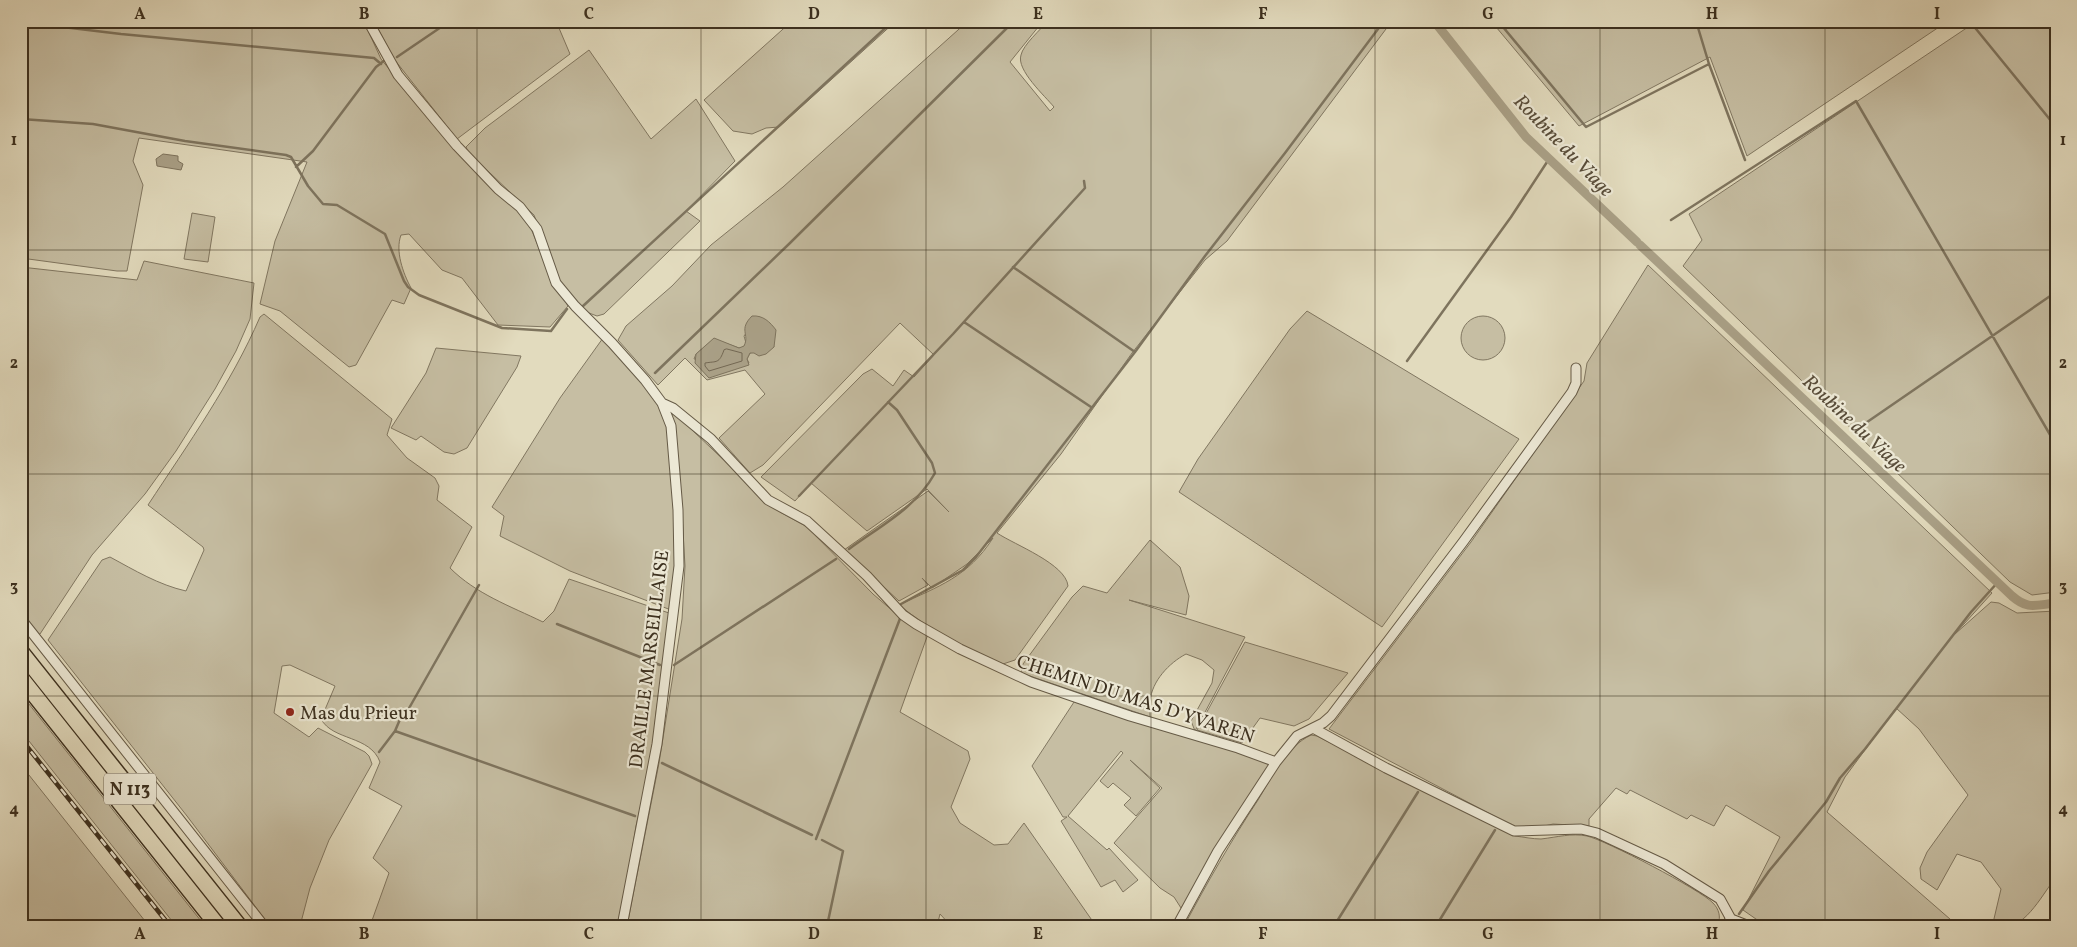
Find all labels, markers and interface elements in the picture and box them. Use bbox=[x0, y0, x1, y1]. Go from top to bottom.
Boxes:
text: A bbox=[134, 4, 146, 26]
text: B bbox=[359, 4, 370, 26]
text: C bbox=[584, 4, 594, 26]
text: D bbox=[808, 4, 820, 26]
text: E bbox=[1033, 4, 1043, 26]
text: F bbox=[1258, 4, 1268, 26]
text: G bbox=[1482, 4, 1494, 26]
text: H bbox=[1706, 4, 1718, 26]
text: I bbox=[1934, 4, 1940, 26]
water label: Roubine du Viage bbox=[1506, 89, 1619, 205]
text: 1 bbox=[11, 130, 17, 152]
text: 1 bbox=[2060, 130, 2066, 152]
text: 2 bbox=[10, 353, 18, 375]
text: 2 bbox=[2059, 353, 2067, 375]
water label: Roubine du Viage bbox=[1795, 369, 1912, 481]
street label: DRAILLE MARSEILLAISE bbox=[624, 549, 676, 770]
text: 3 bbox=[10, 576, 18, 598]
text: 3 bbox=[2059, 576, 2067, 598]
street label: CHEMIN DU MAS D'YVAREN bbox=[1013, 649, 1258, 751]
place label: Mas du Prieur bbox=[300, 701, 417, 727]
marker: Mas du Prieur bbox=[284, 706, 296, 718]
road number: N 113 bbox=[104, 774, 156, 804]
text: 4 bbox=[9, 799, 19, 821]
text: 4 bbox=[2058, 799, 2068, 821]
text: A bbox=[134, 924, 146, 946]
text: B bbox=[359, 924, 370, 946]
text: C bbox=[584, 924, 594, 946]
text: D bbox=[808, 924, 820, 946]
text: E bbox=[1033, 924, 1043, 946]
text: F bbox=[1258, 924, 1268, 946]
text: G bbox=[1482, 924, 1494, 946]
text: H bbox=[1706, 924, 1718, 946]
text: I bbox=[1934, 924, 1940, 946]

